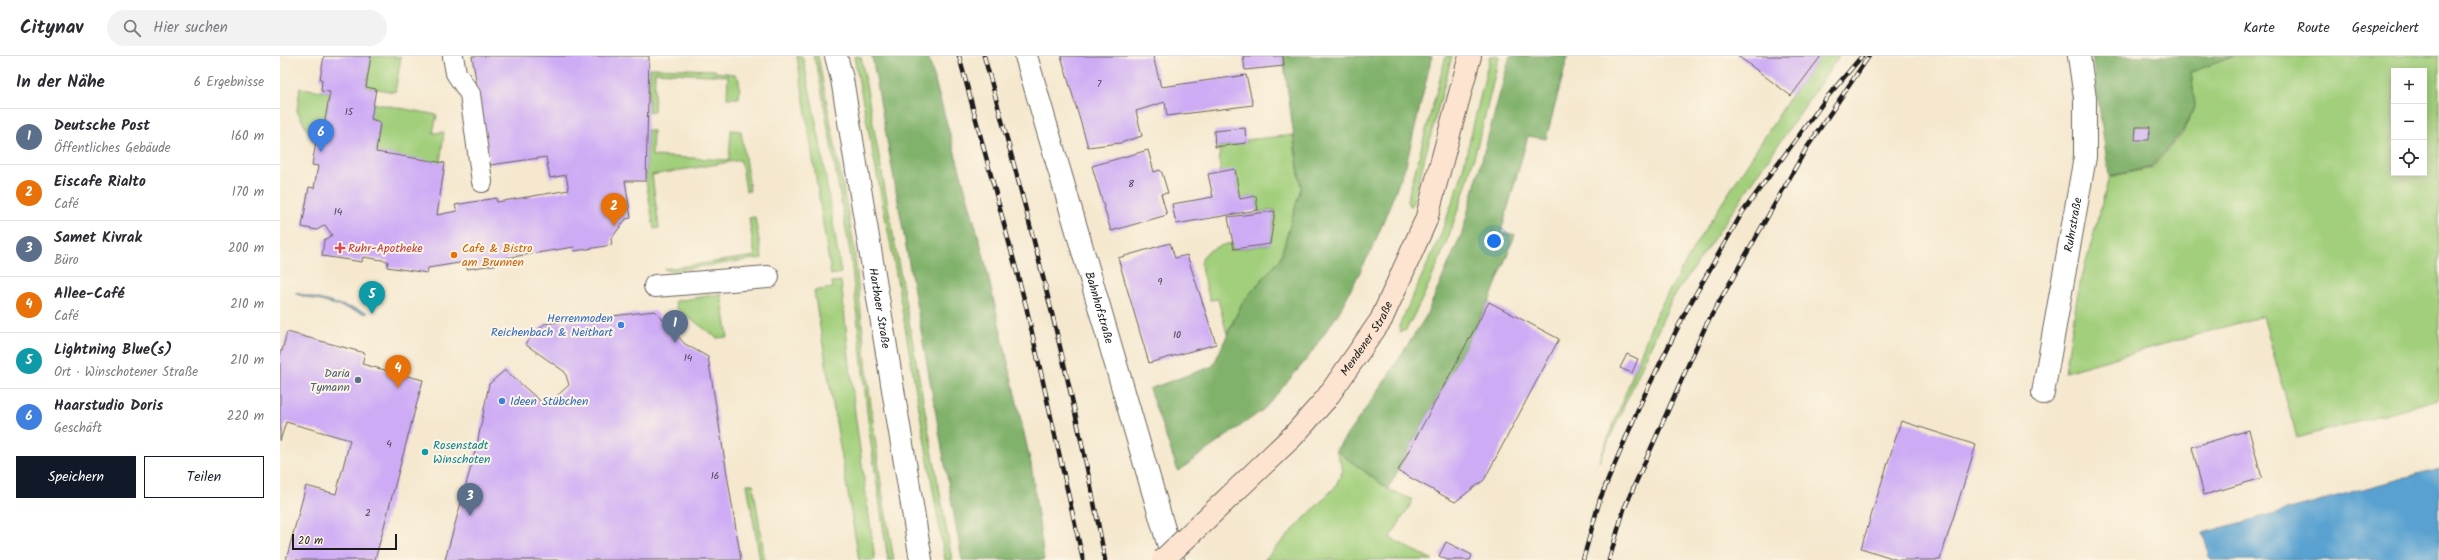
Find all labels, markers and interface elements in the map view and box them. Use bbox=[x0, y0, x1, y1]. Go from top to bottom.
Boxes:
search box bbox=[107, 10, 387, 46]
text: Citynav bbox=[20, 13, 83, 43]
text: Hier suchen bbox=[153, 16, 228, 40]
icon: search bbox=[121, 17, 143, 39]
text: Karte bbox=[2244, 17, 2275, 39]
text: Route bbox=[2297, 17, 2330, 39]
text: Gespeichert bbox=[2352, 17, 2419, 39]
map controls bbox=[2391, 68, 2427, 176]
button: + bbox=[2391, 68, 2427, 104]
text: In der Nähe bbox=[16, 69, 105, 96]
text: 6 Ergebnisse bbox=[194, 72, 264, 93]
house number: 7 bbox=[1097, 76, 1102, 92]
house number: 15 bbox=[345, 104, 354, 120]
button: − bbox=[2391, 104, 2427, 140]
text: Deutsche Post bbox=[54, 114, 150, 138]
pin: 6 bbox=[308, 119, 334, 152]
text: 1 bbox=[27, 126, 31, 147]
text: 160 m bbox=[231, 126, 264, 147]
text: Öffentliches Gebäude bbox=[54, 138, 171, 159]
button: locate bbox=[2391, 140, 2427, 176]
text: Eiscafe Rialto bbox=[54, 170, 146, 194]
house number: 8 bbox=[1128, 176, 1135, 192]
text: 2 bbox=[25, 182, 33, 203]
text: 170 m bbox=[232, 182, 264, 203]
pin: 2 bbox=[601, 193, 627, 226]
text: Café bbox=[54, 194, 78, 215]
street label: Ruhrstraße bbox=[2059, 195, 2088, 254]
house number: 14 bbox=[334, 204, 343, 220]
text: Samet Kivrak bbox=[54, 226, 142, 250]
your location bbox=[1484, 231, 1504, 251]
text: 3 bbox=[25, 238, 33, 259]
text: 200 m bbox=[228, 238, 264, 259]
place label: Ruhr-Apotheke bbox=[348, 239, 423, 258]
place label: Cafe & Bistro am Brunnen bbox=[462, 239, 532, 272]
marker: Ruhr-Apotheke bbox=[335, 243, 345, 253]
text: Büro bbox=[54, 250, 79, 271]
marker: Cafe & Bistro am Brunnen bbox=[449, 250, 459, 260]
street label: Harthaer Straße bbox=[863, 266, 895, 351]
street label: Bahnhofstraße bbox=[1079, 269, 1119, 347]
house number: 9 bbox=[1158, 274, 1163, 290]
pin: 5 bbox=[359, 281, 385, 314]
text: Allee-Café bbox=[54, 282, 124, 306]
text: 4 bbox=[25, 294, 33, 315]
text: 210 m bbox=[230, 294, 264, 315]
street label: Mendener Straße bbox=[1336, 298, 1399, 380]
text: Café bbox=[54, 306, 78, 327]
place label: Herrenmoden Reichenbach & Neithart bbox=[491, 309, 613, 342]
pin: 1 bbox=[662, 310, 688, 343]
marker: Herrenmoden Reichenbach & Neithart bbox=[616, 320, 626, 330]
house number: 10 bbox=[1173, 327, 1181, 343]
text: Lightning Blue(s) bbox=[54, 338, 172, 362]
text: 5 bbox=[26, 350, 32, 371]
text: 210 m bbox=[230, 350, 264, 371]
house number: 14 bbox=[684, 350, 693, 366]
pin: 4 bbox=[385, 355, 411, 388]
text: Ort · Winschotener Straße bbox=[54, 362, 198, 383]
place label: Daria Tymann bbox=[310, 364, 350, 397]
marker: Daria Tymann bbox=[353, 375, 363, 385]
place label: Ideen Stübchen bbox=[510, 392, 588, 411]
text: Haarstudio Doris bbox=[54, 394, 163, 418]
marker: Ideen Stübchen bbox=[497, 396, 507, 406]
text: 6 bbox=[25, 406, 33, 427]
text: 220 m bbox=[227, 406, 264, 427]
text: Geschäft bbox=[54, 418, 102, 439]
house number: 4 bbox=[386, 436, 392, 452]
place label: Rosenstadt Winschoten bbox=[433, 436, 490, 469]
marker: Rosenstadt Winschoten bbox=[420, 447, 430, 457]
button: Speichern bbox=[16, 456, 136, 498]
button: Teilen bbox=[144, 456, 264, 498]
house number: 16 bbox=[711, 468, 719, 484]
pin: 3 bbox=[457, 483, 483, 516]
house number: 2 bbox=[365, 505, 371, 521]
scale bar bbox=[292, 532, 397, 551]
text: 20 m bbox=[298, 532, 323, 550]

